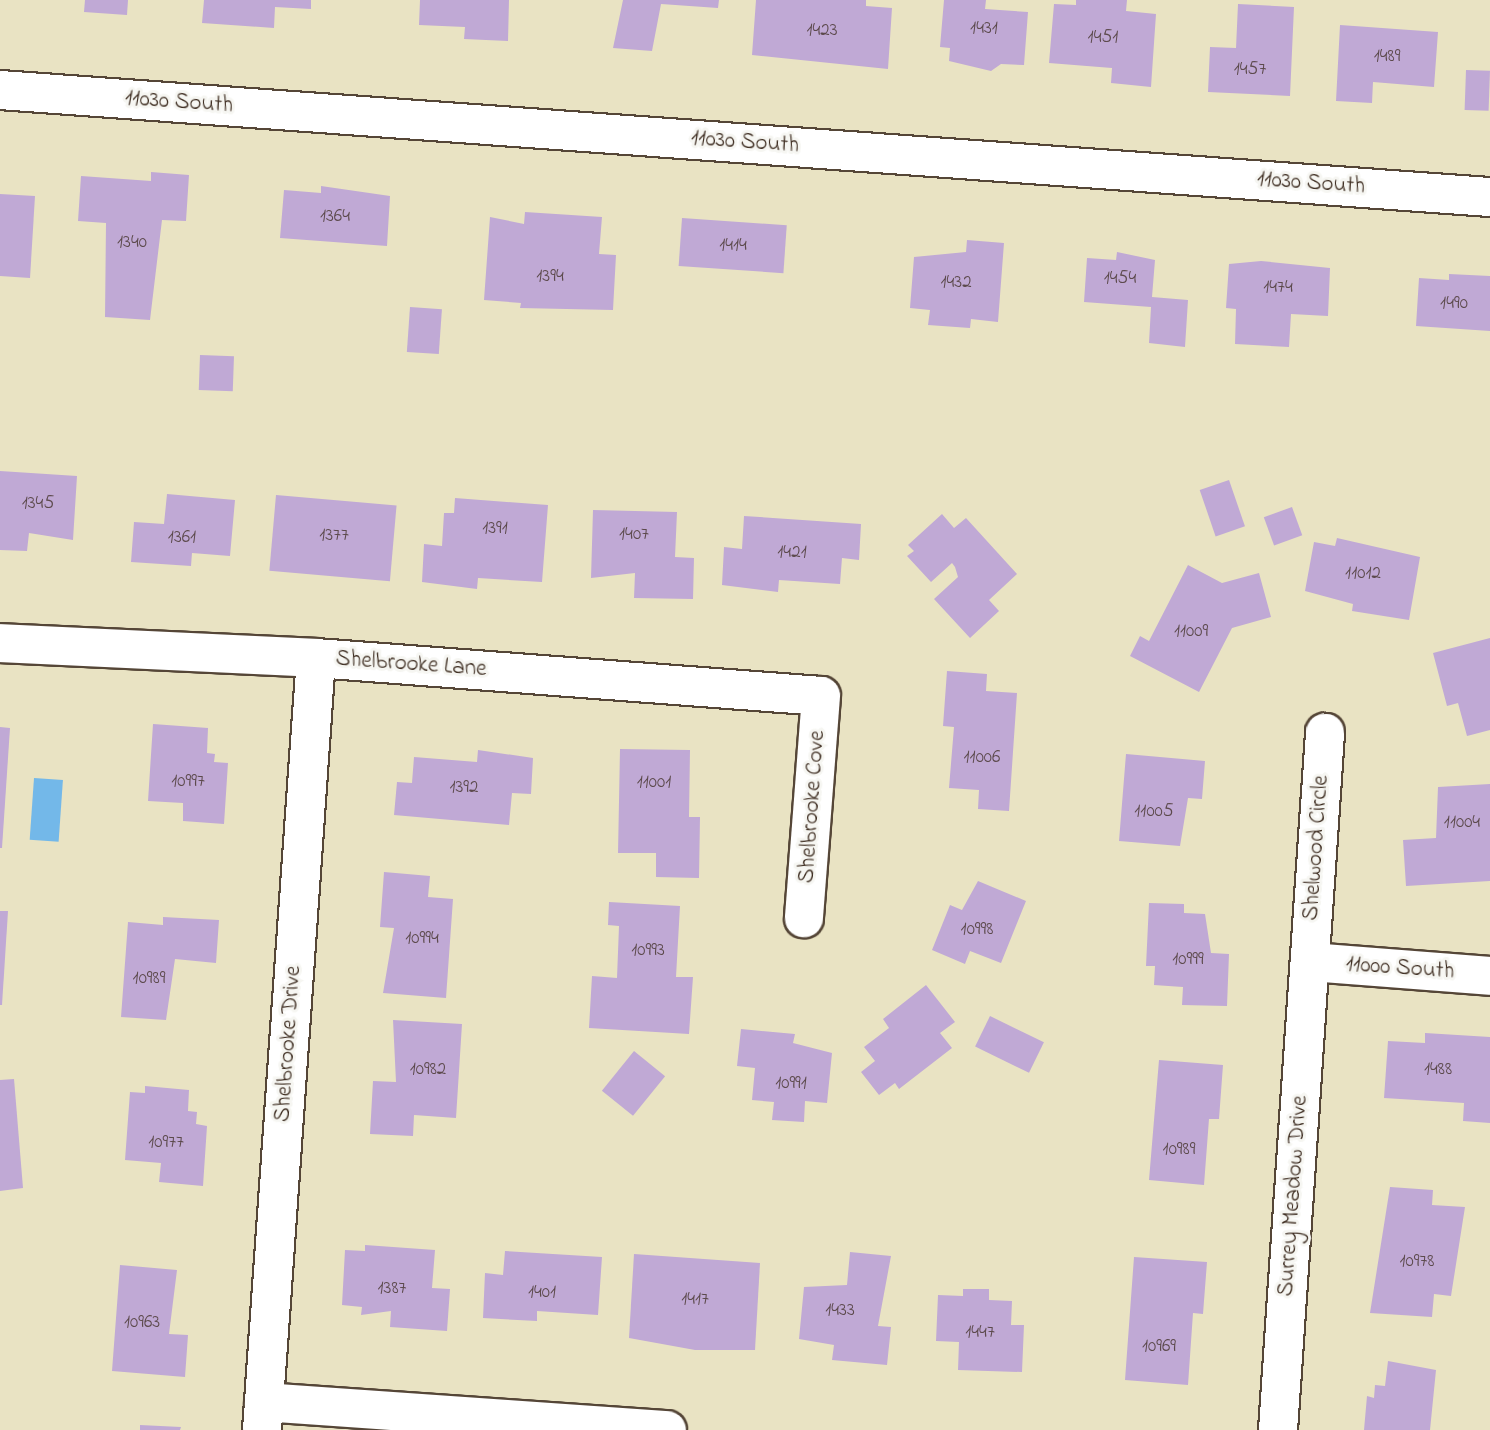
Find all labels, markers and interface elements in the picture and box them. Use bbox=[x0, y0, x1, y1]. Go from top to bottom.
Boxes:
house number: 1431 bbox=[970, 18, 998, 40]
house number: 1423 bbox=[806, 20, 838, 42]
house number: 1451 bbox=[1088, 27, 1118, 49]
house number: 1489 bbox=[1374, 46, 1400, 68]
house number: 1457 bbox=[1234, 59, 1266, 81]
street label: 11030 South bbox=[124, 85, 234, 121]
street label: 11030 South bbox=[690, 125, 800, 161]
street label: 11030 South bbox=[1256, 166, 1366, 202]
house number: 1364 bbox=[320, 206, 350, 228]
house number: 1340 bbox=[117, 232, 147, 254]
house number: 1414 bbox=[719, 235, 747, 257]
house number: 1394 bbox=[536, 266, 564, 288]
house number: 1454 bbox=[1104, 268, 1136, 290]
house number: 1432 bbox=[940, 272, 972, 294]
house number: 1474 bbox=[1263, 277, 1293, 299]
house number: 1490 bbox=[1440, 293, 1468, 315]
house number: 1345 bbox=[22, 493, 54, 515]
house number: 1391 bbox=[482, 518, 508, 540]
house number: 1407 bbox=[619, 524, 649, 546]
house number: 1377 bbox=[319, 525, 349, 547]
house number: 1361 bbox=[168, 527, 196, 549]
house number: 1421 bbox=[777, 542, 807, 564]
house number: 11012 bbox=[1345, 563, 1381, 585]
house number: 11009 bbox=[1174, 621, 1208, 643]
street label: Shelbrooke Lane bbox=[335, 646, 487, 684]
street label: Shelbrooke Cove bbox=[794, 730, 832, 884]
house number: 11006 bbox=[964, 747, 1000, 769]
house number: 10997 bbox=[171, 771, 205, 793]
house number: 11001 bbox=[637, 772, 671, 794]
street label: Shelwood Circle bbox=[1298, 774, 1336, 922]
house number: 1392 bbox=[449, 777, 479, 799]
house number: 11005 bbox=[1134, 801, 1174, 823]
house number: 11004 bbox=[1444, 812, 1480, 834]
house number: 10998 bbox=[961, 919, 993, 941]
house number: 10994 bbox=[405, 928, 439, 950]
house number: 10993 bbox=[631, 940, 665, 962]
house number: 10999 bbox=[1172, 949, 1204, 971]
street label: 11000 South bbox=[1345, 951, 1455, 987]
street label: Shelbrooke Drive bbox=[270, 965, 308, 1123]
house number: 10989 bbox=[133, 968, 165, 990]
house number: 10982 bbox=[410, 1059, 446, 1081]
house number: 1488 bbox=[1424, 1059, 1452, 1081]
house number: 10991 bbox=[775, 1073, 807, 1095]
street label: Surrey Meadow Drive bbox=[1273, 1095, 1315, 1297]
house number: 10977 bbox=[148, 1132, 184, 1154]
house number: 10989 bbox=[1163, 1139, 1195, 1161]
house number: 10978 bbox=[1400, 1251, 1434, 1273]
house number: 1387 bbox=[378, 1278, 406, 1300]
house number: 1401 bbox=[528, 1282, 556, 1304]
house number: 1417 bbox=[681, 1289, 709, 1311]
house number: 1433 bbox=[825, 1300, 855, 1322]
house number: 10963 bbox=[124, 1312, 160, 1334]
house number: 1447 bbox=[965, 1322, 995, 1344]
house number: 10969 bbox=[1142, 1336, 1176, 1358]

